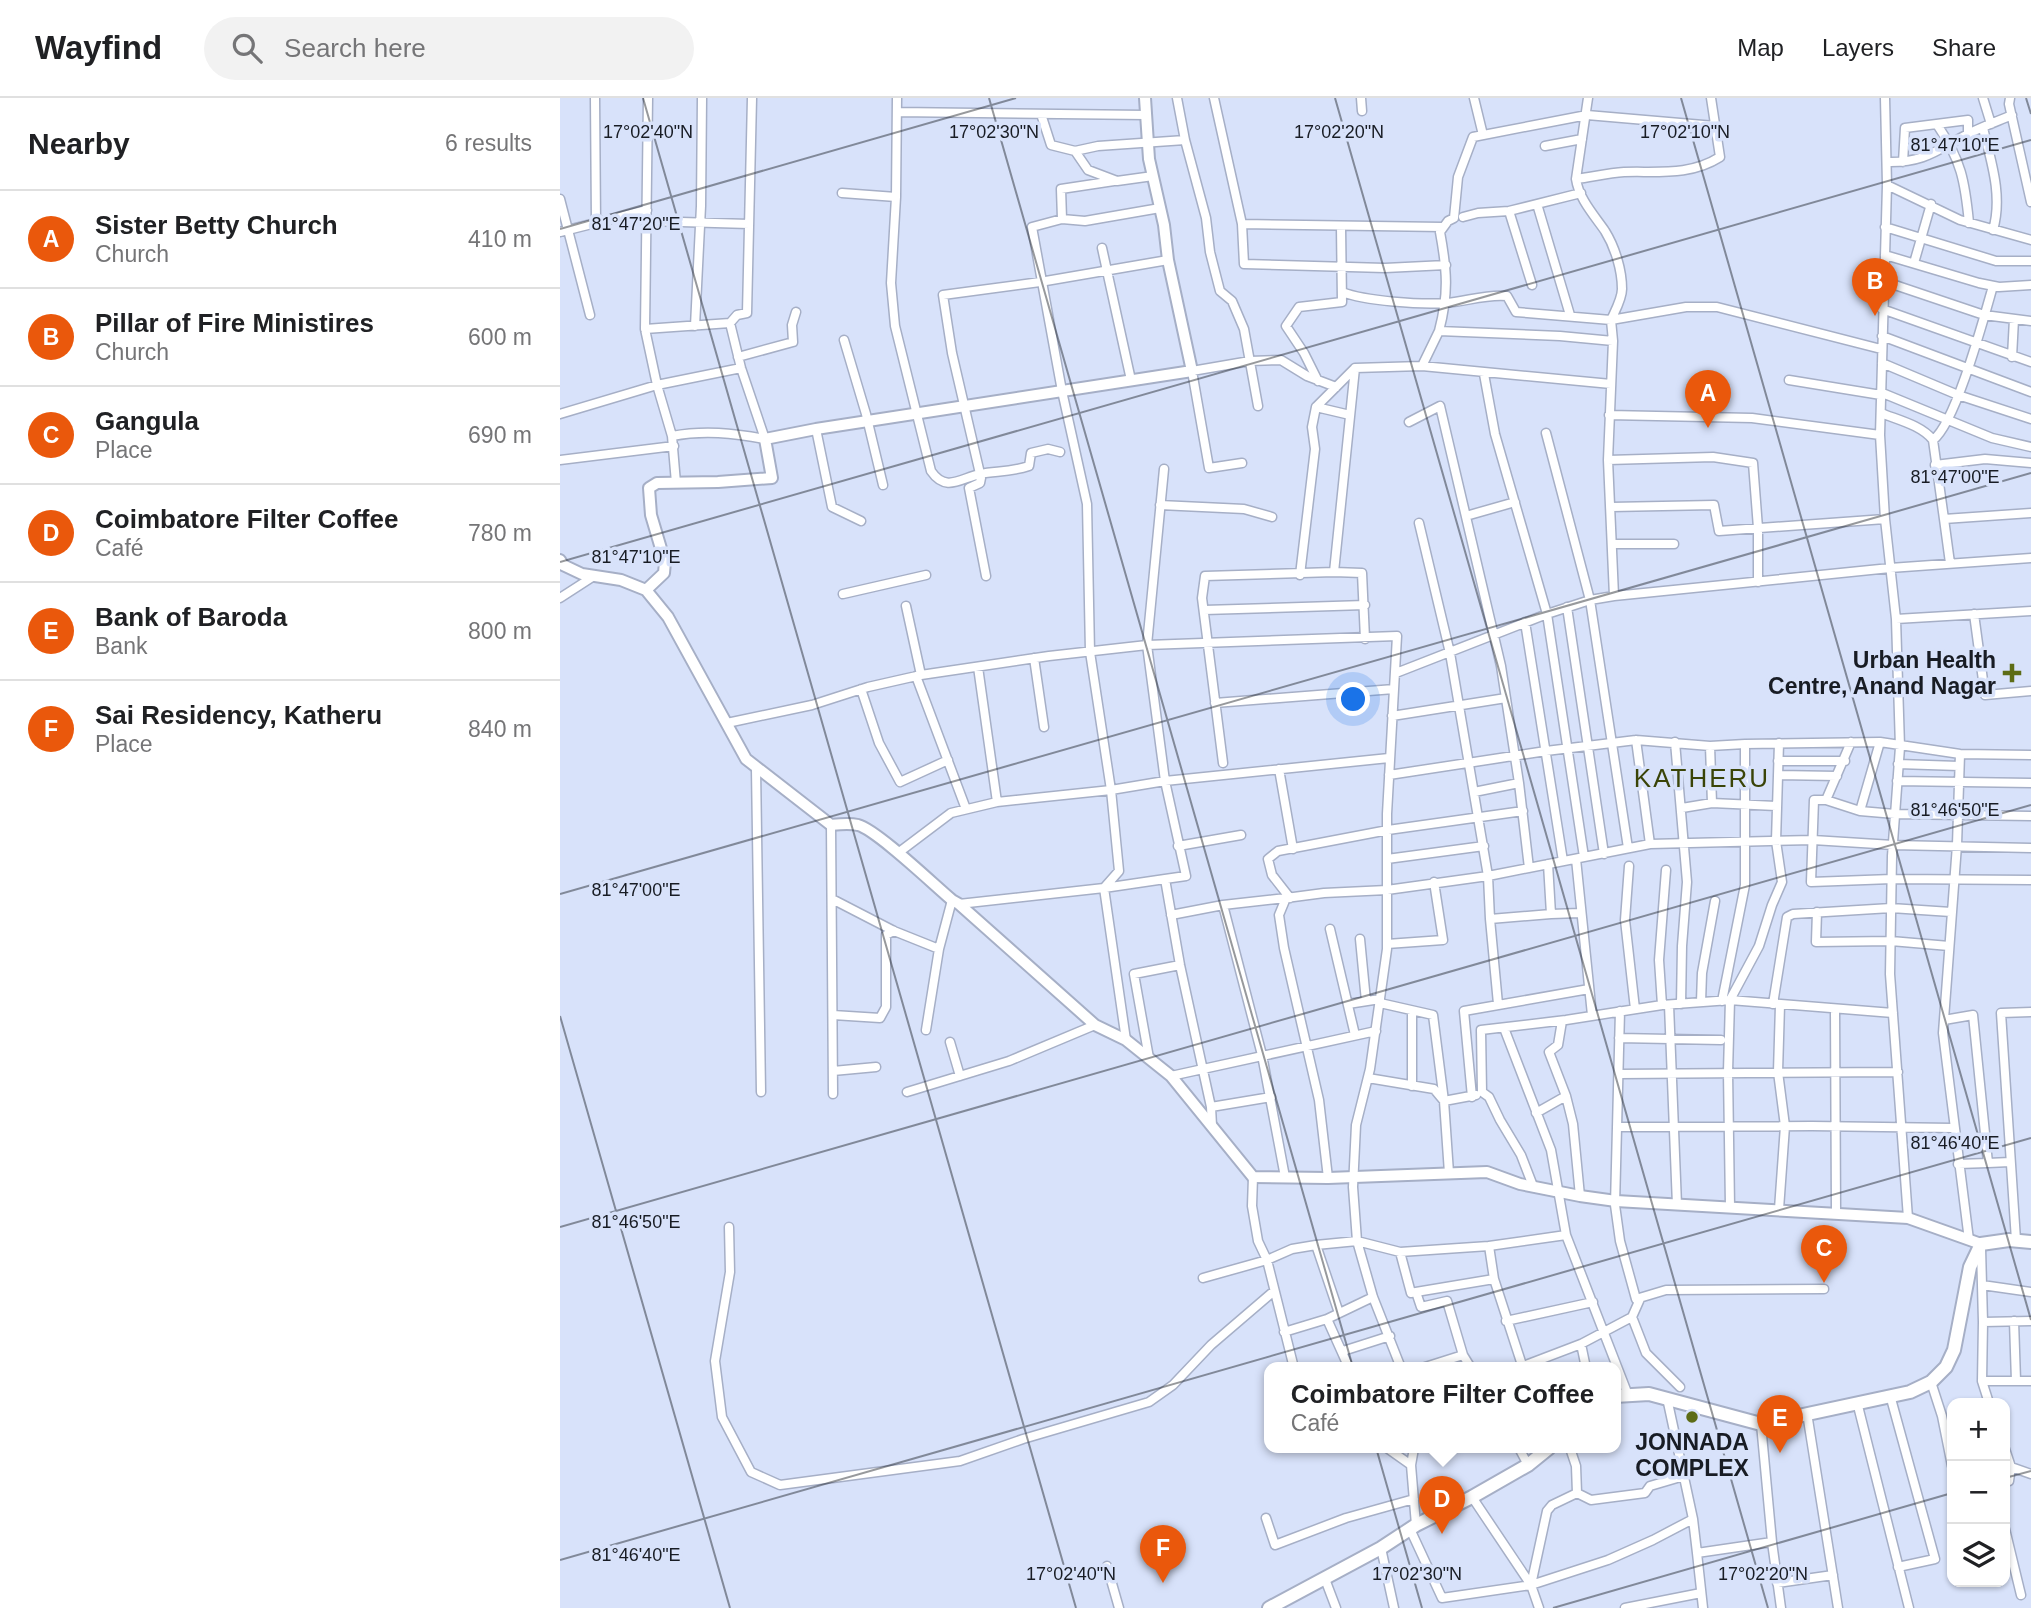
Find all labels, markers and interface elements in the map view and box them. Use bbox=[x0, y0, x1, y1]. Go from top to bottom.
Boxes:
search box bbox=[204, 17, 694, 80]
text: Wayfind bbox=[35, 29, 162, 66]
icon: search bbox=[228, 29, 266, 67]
text: Search here bbox=[284, 33, 426, 63]
text: Map bbox=[1737, 34, 1784, 61]
text: Layers bbox=[1822, 34, 1894, 61]
text: Share bbox=[1932, 34, 1996, 61]
text: 17°02'40"N bbox=[603, 122, 693, 142]
text: 17°02'30"N bbox=[949, 122, 1039, 142]
text: 17°02'20"N bbox=[1294, 122, 1384, 142]
text: 17°02'10"N bbox=[1640, 122, 1730, 142]
text: Nearby bbox=[28, 127, 130, 160]
text: 6 results bbox=[445, 130, 532, 156]
text: 81°47'10"E bbox=[1910, 135, 2000, 155]
text: Sister Betty Church bbox=[95, 210, 338, 240]
text: 81°47'20"E bbox=[591, 214, 681, 234]
text: A bbox=[43, 226, 59, 252]
text: 410 m bbox=[468, 226, 532, 252]
text: Church bbox=[95, 241, 169, 267]
pin: B bbox=[1852, 258, 1898, 316]
text: Pillar of Fire Ministires bbox=[95, 308, 374, 338]
text: B bbox=[43, 324, 59, 350]
text: 600 m bbox=[468, 324, 532, 350]
text: Church bbox=[95, 339, 169, 365]
pin: A bbox=[1685, 370, 1731, 428]
text: Gangula bbox=[95, 406, 199, 436]
text: C bbox=[43, 422, 59, 448]
text: 690 m bbox=[468, 422, 532, 448]
text: Place bbox=[95, 437, 153, 463]
text: 81°47'00"E bbox=[1910, 467, 2000, 487]
text: Coimbatore Filter Coffee bbox=[95, 504, 398, 534]
text: D bbox=[43, 520, 59, 546]
text: 780 m bbox=[468, 520, 532, 546]
text: Café bbox=[95, 535, 144, 561]
text: 81°47'10"E bbox=[591, 547, 681, 567]
text: Bank of Baroda bbox=[95, 602, 287, 632]
text: E bbox=[43, 618, 59, 644]
text: 800 m bbox=[468, 618, 532, 644]
text: Bank bbox=[95, 633, 147, 659]
place label: Urban Health Centre, Anand Nagar bbox=[1768, 647, 1996, 699]
marker: Urban Health Centre, Anand Nagar bbox=[2002, 663, 2022, 683]
your location bbox=[1336, 682, 1370, 716]
text: Sai Residency, Katheru bbox=[95, 700, 382, 730]
text: F bbox=[44, 716, 58, 742]
text: 840 m bbox=[468, 716, 532, 742]
text: Place bbox=[95, 731, 153, 757]
district label: KATHERU bbox=[1634, 763, 1770, 793]
text: 81°46'50"E bbox=[1910, 800, 2000, 820]
text: 81°47'00"E bbox=[591, 880, 681, 900]
text: 81°46'40"E bbox=[1910, 1133, 2000, 1153]
text: 81°46'50"E bbox=[591, 1212, 681, 1232]
pin: C bbox=[1801, 1225, 1847, 1283]
popup bbox=[1264, 1362, 1621, 1453]
text: Coimbatore Filter Coffee bbox=[1291, 1379, 1594, 1409]
pin: E bbox=[1757, 1395, 1803, 1453]
map controls bbox=[1947, 1398, 2010, 1587]
button: + bbox=[1947, 1398, 2010, 1461]
marker: JONNADA COMPLEX bbox=[1684, 1409, 1700, 1425]
text: Café bbox=[1291, 1410, 1339, 1436]
place label: JONNADA COMPLEX bbox=[1635, 1429, 1750, 1481]
button: − bbox=[1947, 1461, 2010, 1524]
pin: D bbox=[1419, 1476, 1465, 1534]
button: layers bbox=[1947, 1524, 2010, 1587]
pin: F bbox=[1140, 1525, 1186, 1583]
text: 81°46'40"E bbox=[591, 1545, 681, 1565]
text: 17°02'40"N bbox=[1026, 1564, 1116, 1584]
text: 17°02'30"N bbox=[1372, 1564, 1462, 1584]
text: 17°02'20"N bbox=[1718, 1564, 1808, 1584]

